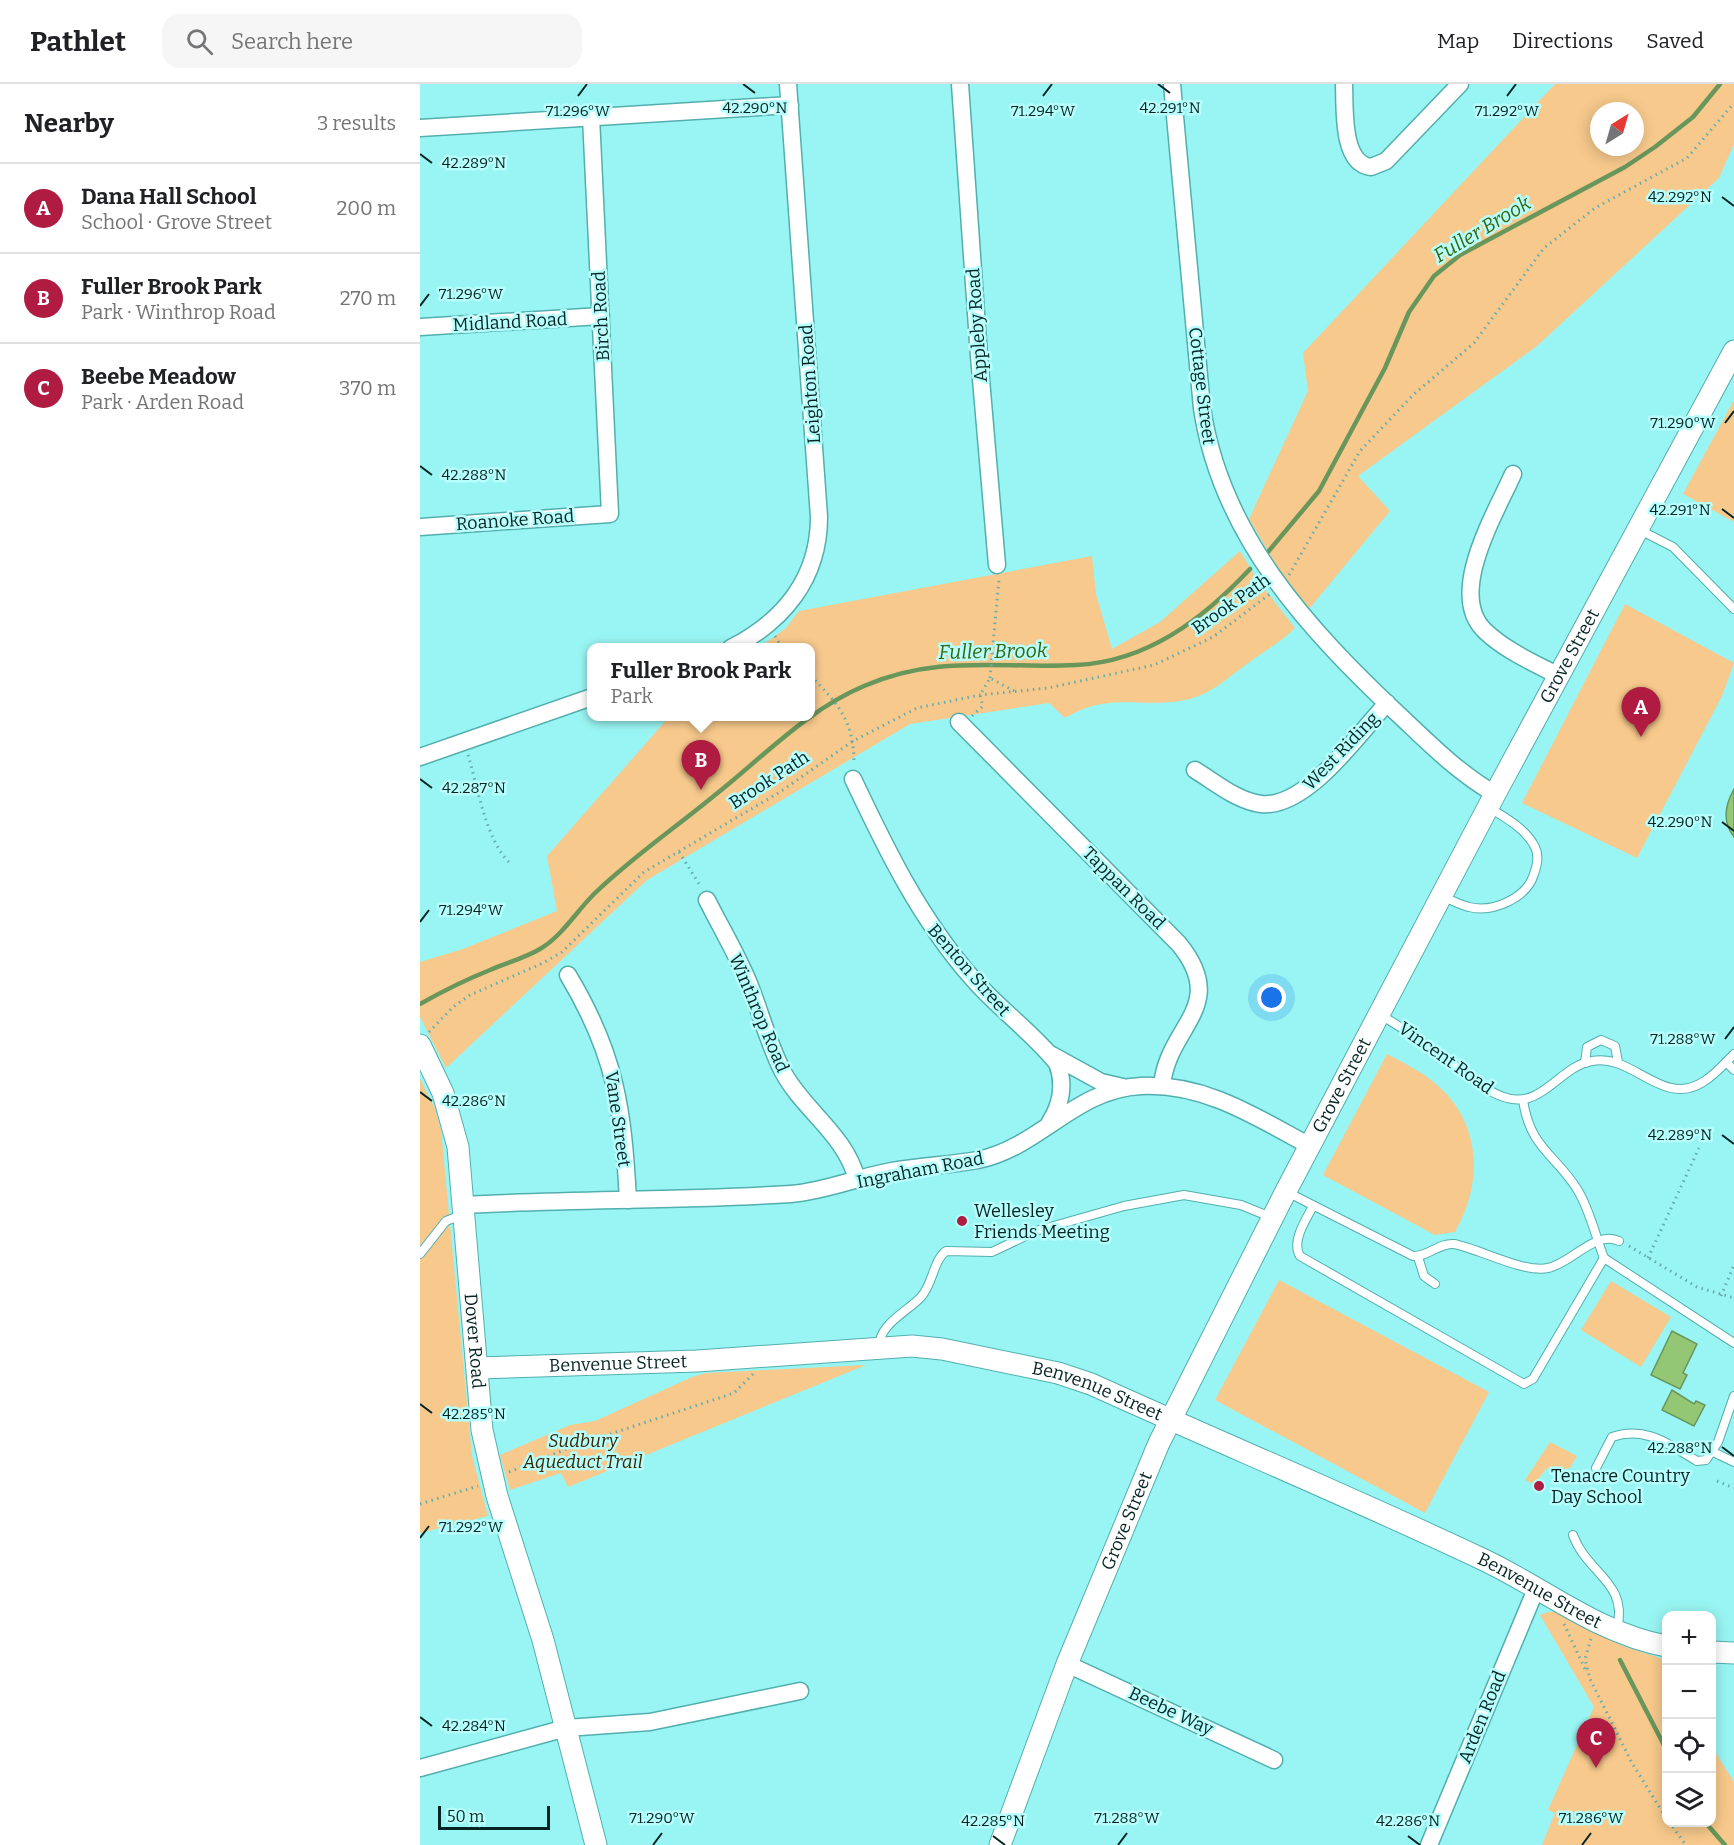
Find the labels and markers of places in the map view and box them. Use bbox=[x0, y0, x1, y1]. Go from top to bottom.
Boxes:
pin: A bbox=[1622, 688, 1660, 737]
pin: B bbox=[682, 740, 720, 790]
place label: Wellesley Friends Meeting bbox=[974, 1200, 1110, 1243]
marker: Wellesley Friends Meeting bbox=[955, 1214, 969, 1228]
place label: Tenacre Country Day School bbox=[1551, 1465, 1690, 1508]
marker: Tenacre Country Day School bbox=[1532, 1479, 1546, 1493]
pin: C bbox=[1576, 1718, 1616, 1768]

